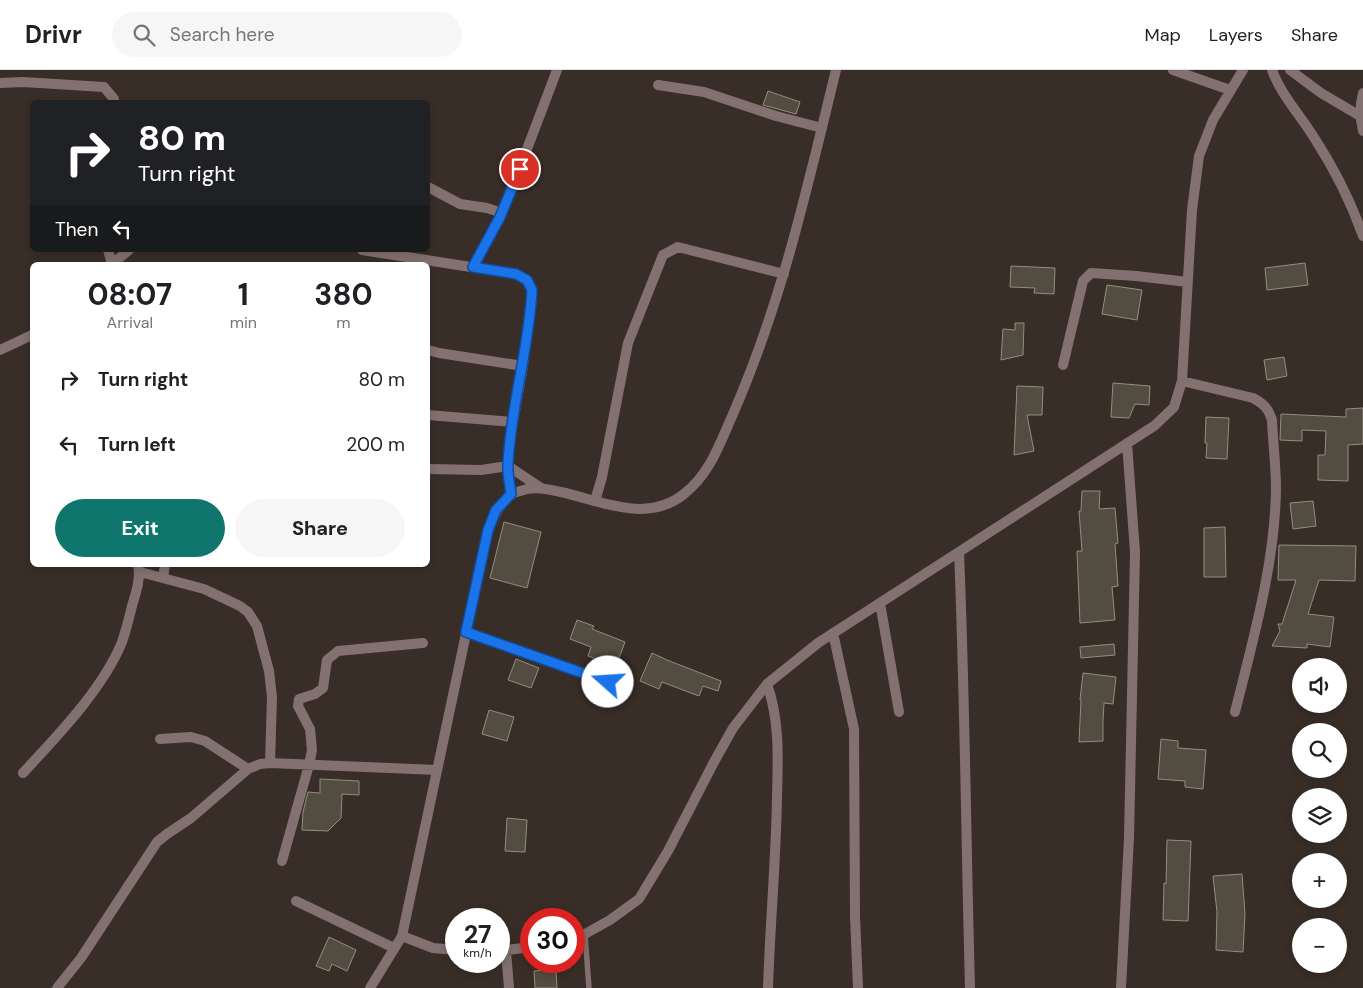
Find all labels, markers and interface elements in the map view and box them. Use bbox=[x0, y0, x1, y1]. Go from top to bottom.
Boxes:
search box bbox=[112, 12, 462, 57]
text: Drivr bbox=[25, 19, 82, 50]
icon: search bbox=[130, 21, 158, 49]
text: Search here bbox=[170, 22, 275, 47]
text: Map bbox=[1145, 23, 1181, 47]
text: Layers bbox=[1209, 23, 1263, 47]
text: Share bbox=[1291, 23, 1338, 47]
text: 80 m bbox=[138, 115, 226, 161]
icon: right bbox=[55, 120, 120, 185]
pin bbox=[499, 148, 541, 190]
icon: arrive bbox=[506, 155, 534, 183]
text: Turn right bbox=[138, 159, 235, 188]
icon: left bbox=[108, 215, 136, 243]
text: Then bbox=[55, 217, 98, 242]
text: 08:07 bbox=[87, 275, 172, 314]
text: 1 bbox=[238, 275, 249, 314]
text: 380 bbox=[314, 275, 373, 314]
text: Arrival bbox=[107, 312, 153, 333]
text: min bbox=[230, 312, 257, 333]
text: m bbox=[336, 312, 351, 333]
icon: right bbox=[55, 366, 83, 394]
text: Turn right bbox=[98, 367, 188, 392]
text: 80 m bbox=[358, 367, 405, 392]
icon: left bbox=[55, 431, 83, 459]
text: Turn left bbox=[98, 432, 176, 457]
text: 200 m bbox=[346, 432, 405, 457]
button: Exit bbox=[55, 499, 225, 557]
button: Share bbox=[235, 499, 405, 557]
position arrow bbox=[581, 655, 633, 707]
map controls bbox=[1292, 658, 1347, 973]
button: sound bbox=[1292, 658, 1347, 713]
button: search bbox=[1292, 723, 1347, 778]
button: layers bbox=[1292, 788, 1347, 843]
button: + bbox=[1292, 853, 1347, 908]
speed limit sign: 30 bbox=[520, 908, 585, 973]
text: 27 bbox=[464, 918, 491, 951]
button: − bbox=[1292, 918, 1347, 973]
text: km/h bbox=[463, 945, 492, 961]

